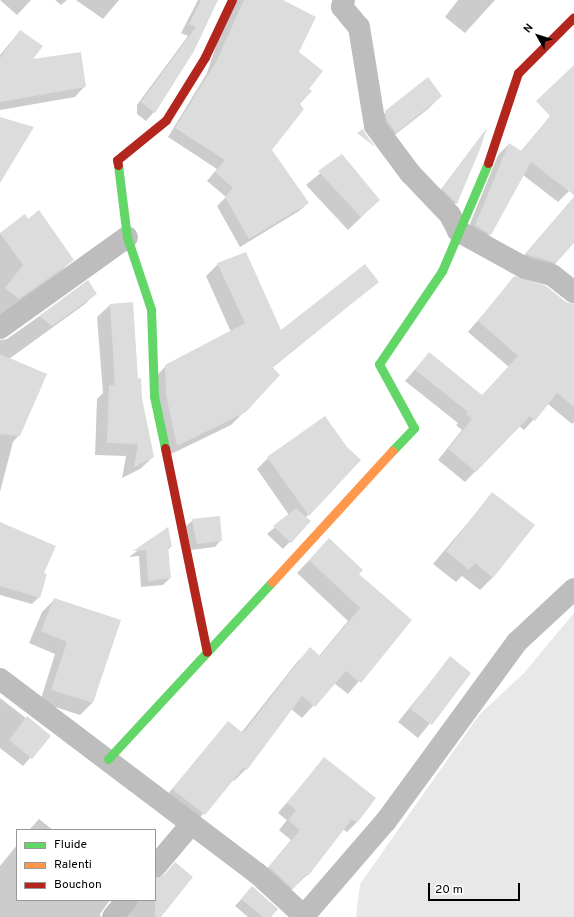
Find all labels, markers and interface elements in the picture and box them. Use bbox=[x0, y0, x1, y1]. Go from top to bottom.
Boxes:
north arrow bbox=[518, 16, 558, 56]
text: N bbox=[521, 21, 537, 36]
legend bbox=[16, 829, 156, 901]
text: Fluide bbox=[54, 837, 87, 853]
text: Ralenti bbox=[54, 857, 92, 873]
scale bar bbox=[430, 875, 522, 901]
text: Bouchon bbox=[54, 877, 102, 893]
text: 20 m bbox=[435, 882, 463, 898]

